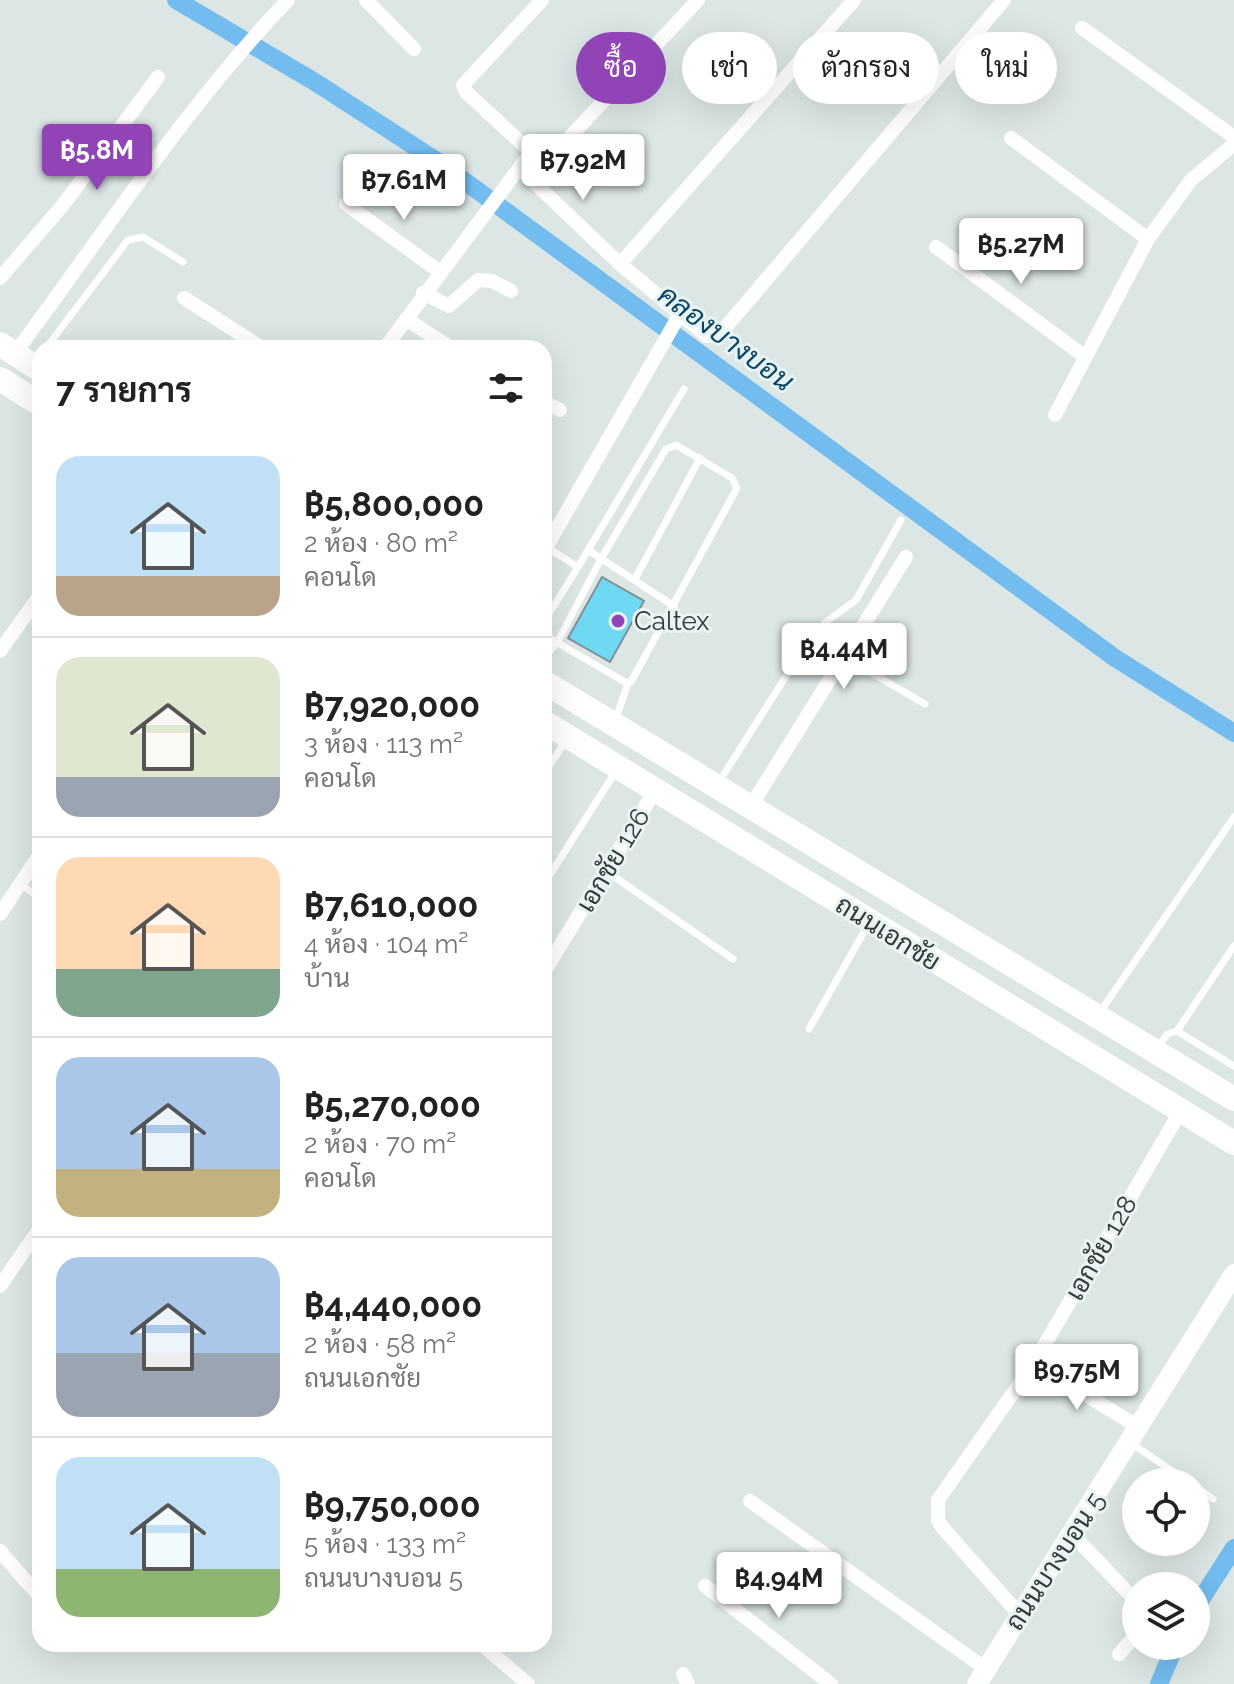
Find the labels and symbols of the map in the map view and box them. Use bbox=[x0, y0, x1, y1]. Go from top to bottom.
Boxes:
pin: ฿5.8M bbox=[41, 124, 153, 192]
pin: ฿7.92M bbox=[518, 134, 648, 202]
pin: ฿7.61M bbox=[339, 154, 469, 222]
pin: ฿5.27M bbox=[956, 218, 1086, 286]
water label: คลองบางบอน bbox=[652, 278, 800, 398]
place label: Caltex bbox=[634, 606, 709, 636]
marker: Caltex bbox=[609, 612, 627, 630]
pin: ฿4.44M bbox=[779, 623, 909, 691]
street label: เอกชัย 126 bbox=[569, 802, 656, 917]
street label: ถนนเอกชัย bbox=[830, 888, 946, 977]
street label: เอกชัย 128 bbox=[1058, 1190, 1143, 1306]
pin: ฿9.75M bbox=[1012, 1344, 1142, 1412]
street label: ถนนบางบอน 5 bbox=[999, 1486, 1111, 1636]
pin: ฿4.94M bbox=[714, 1552, 844, 1620]

